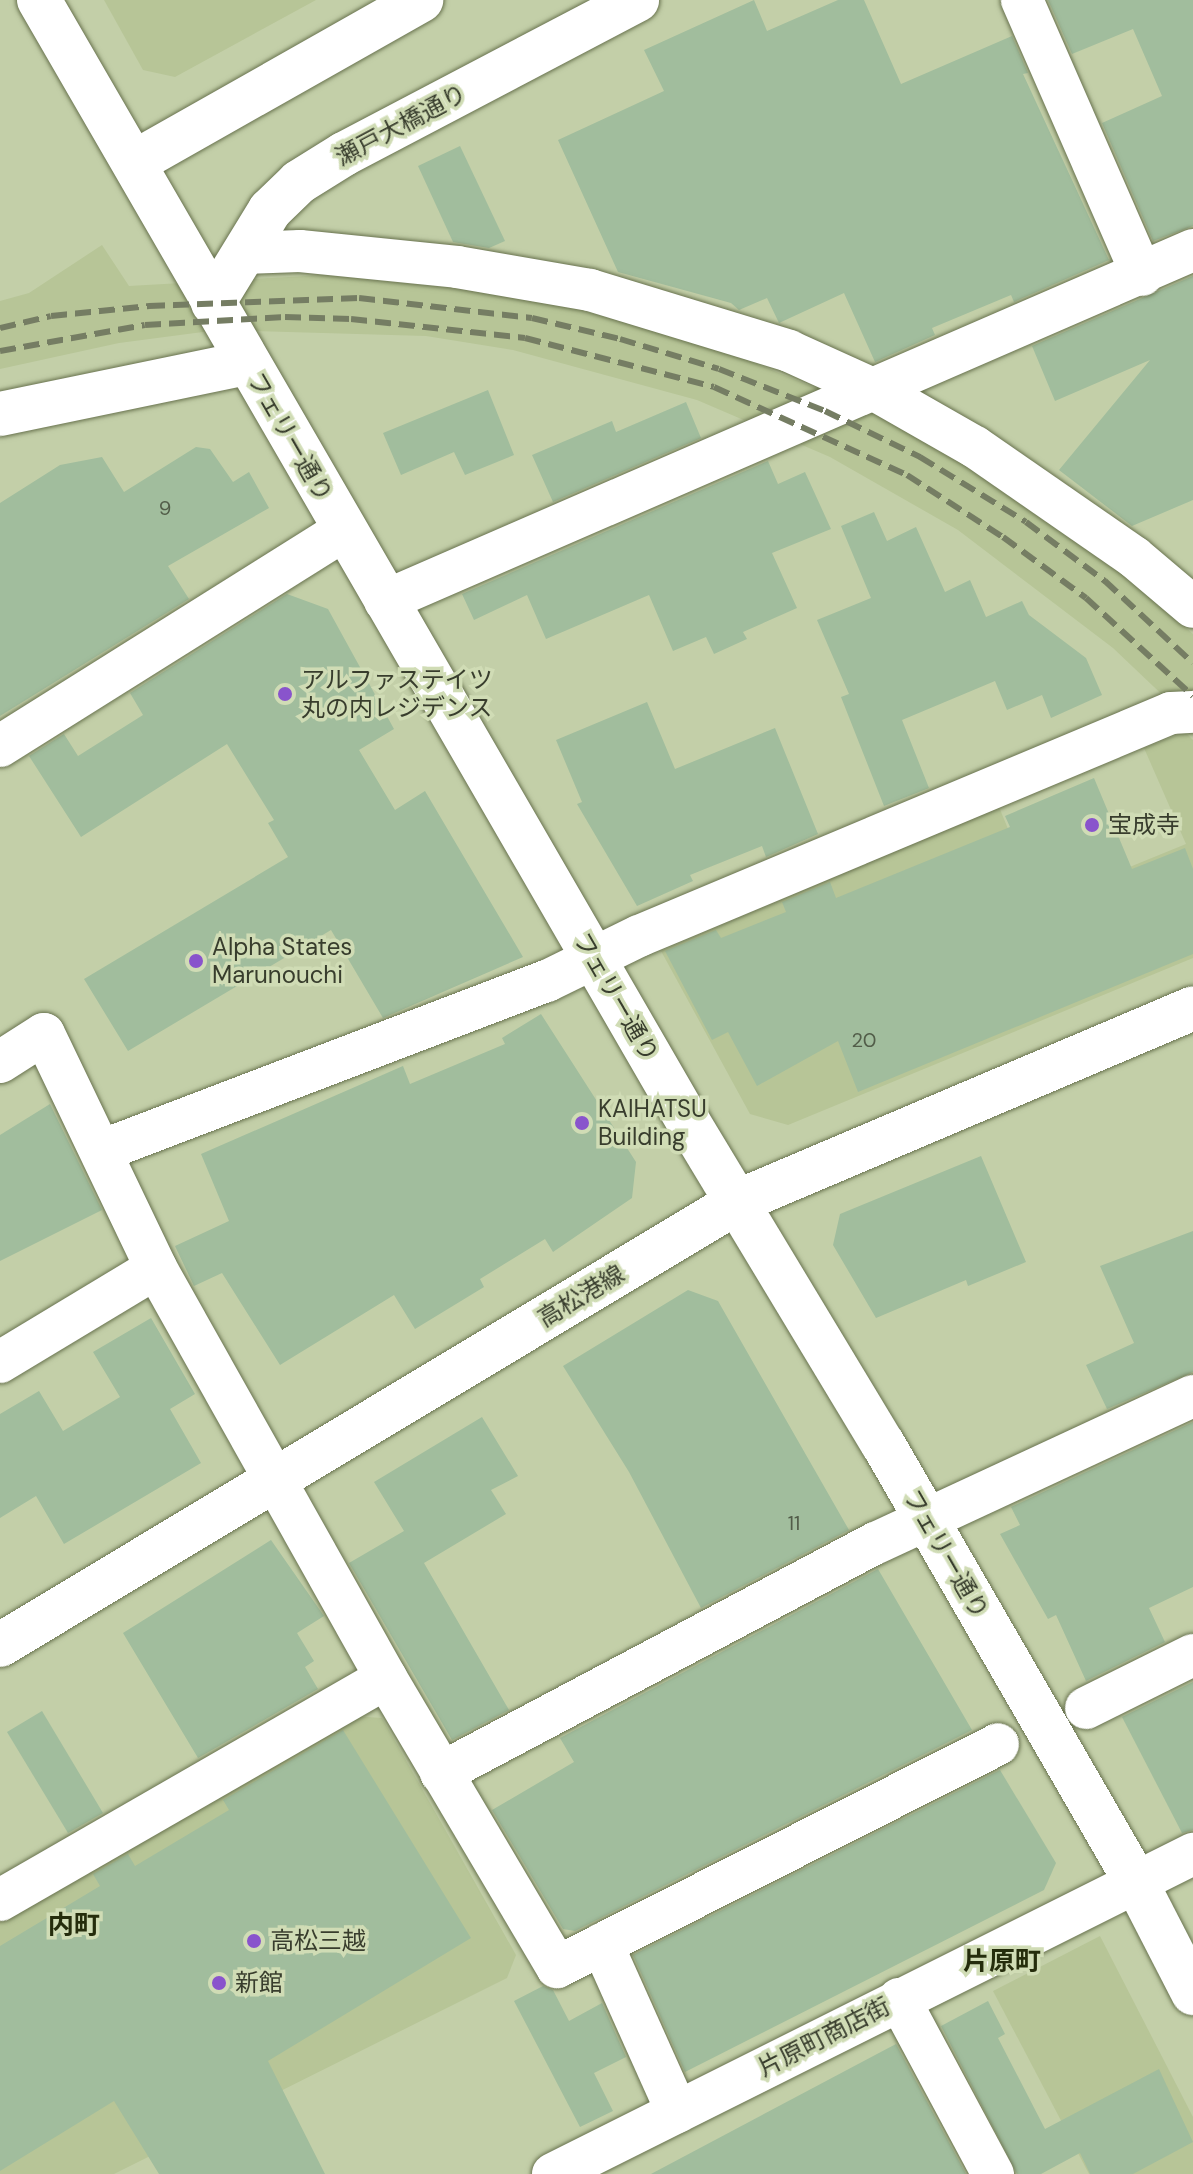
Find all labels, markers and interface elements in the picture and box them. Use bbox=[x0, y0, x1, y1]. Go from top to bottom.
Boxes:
street label: 瀬戸大橋通り bbox=[331, 78, 471, 172]
street label: フェリー通り bbox=[242, 367, 338, 507]
house number: 9 bbox=[159, 496, 171, 520]
place label: アルファステイツ 丸の内レジデンス bbox=[301, 666, 493, 722]
marker: アルファステイツ 丸の内レジデンス bbox=[276, 685, 294, 703]
place label: 宝成寺 bbox=[1108, 811, 1180, 839]
marker: 宝成寺 bbox=[1083, 816, 1101, 834]
street label: フェリー通り bbox=[568, 927, 664, 1067]
place label: Alpha States Marunouchi bbox=[212, 933, 352, 989]
marker: Alpha States Marunouchi bbox=[187, 952, 205, 970]
house number: 20 bbox=[852, 1028, 876, 1052]
place label: KAIHATSU Building bbox=[598, 1095, 707, 1151]
marker: KAIHATSU Building bbox=[573, 1114, 591, 1132]
street label: 高松港線 bbox=[532, 1259, 630, 1333]
street label: フェリー通り bbox=[898, 1484, 994, 1624]
house number: 11 bbox=[788, 1511, 800, 1535]
district label: 内町 bbox=[48, 1910, 100, 1942]
place label: 高松三越 bbox=[270, 1927, 366, 1955]
marker: 高松三越 bbox=[245, 1932, 263, 1950]
district label: 片原町 bbox=[963, 1946, 1041, 1978]
place label: 新館 bbox=[235, 1969, 283, 1997]
marker: 新館 bbox=[210, 1974, 228, 1992]
street label: 片原町商店街 bbox=[753, 1991, 895, 2083]

